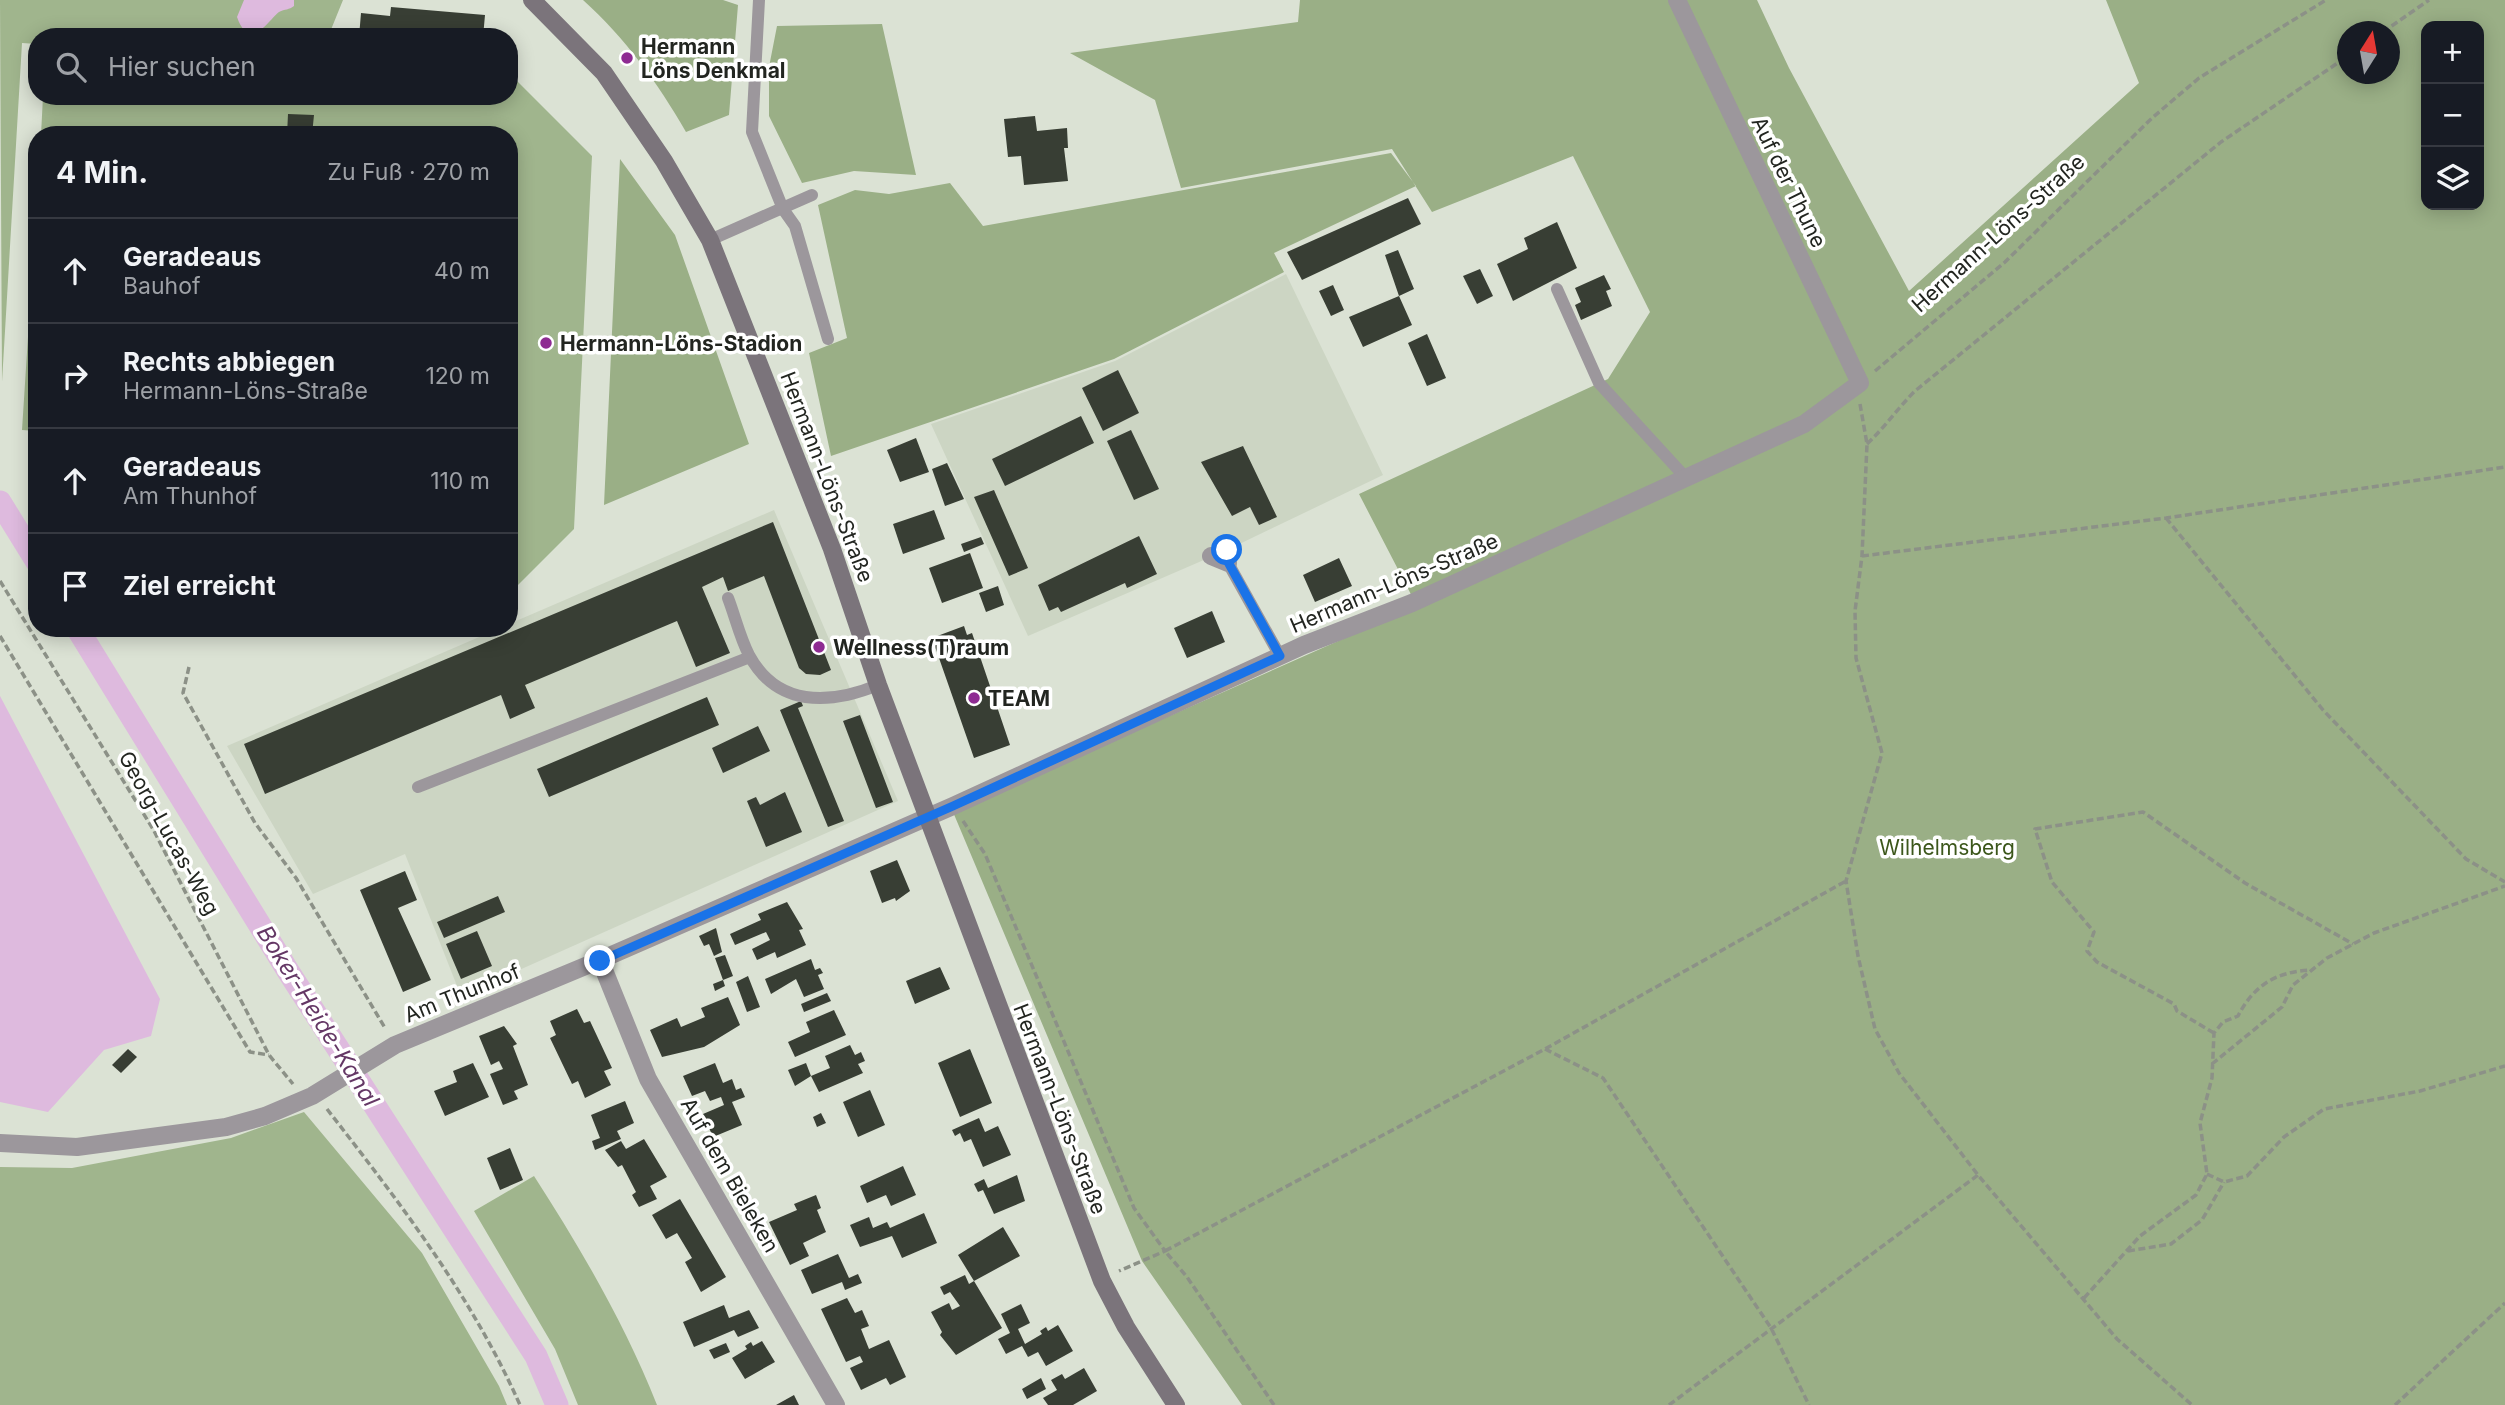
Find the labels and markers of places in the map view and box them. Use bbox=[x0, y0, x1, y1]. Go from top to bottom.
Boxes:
place label: Hermann Löns Denkmal bbox=[641, 34, 786, 83]
marker: Hermann Löns Denkmal bbox=[619, 50, 635, 66]
place label: Hermann-Löns-Stadion bbox=[560, 331, 802, 356]
marker: Hermann-Löns-Stadion bbox=[538, 335, 554, 351]
place label: Wellness(T)raum bbox=[833, 635, 1009, 660]
marker: Wellness(T)raum bbox=[811, 639, 827, 655]
place label: TEAM bbox=[988, 686, 1050, 711]
marker: TEAM bbox=[966, 690, 982, 706]

